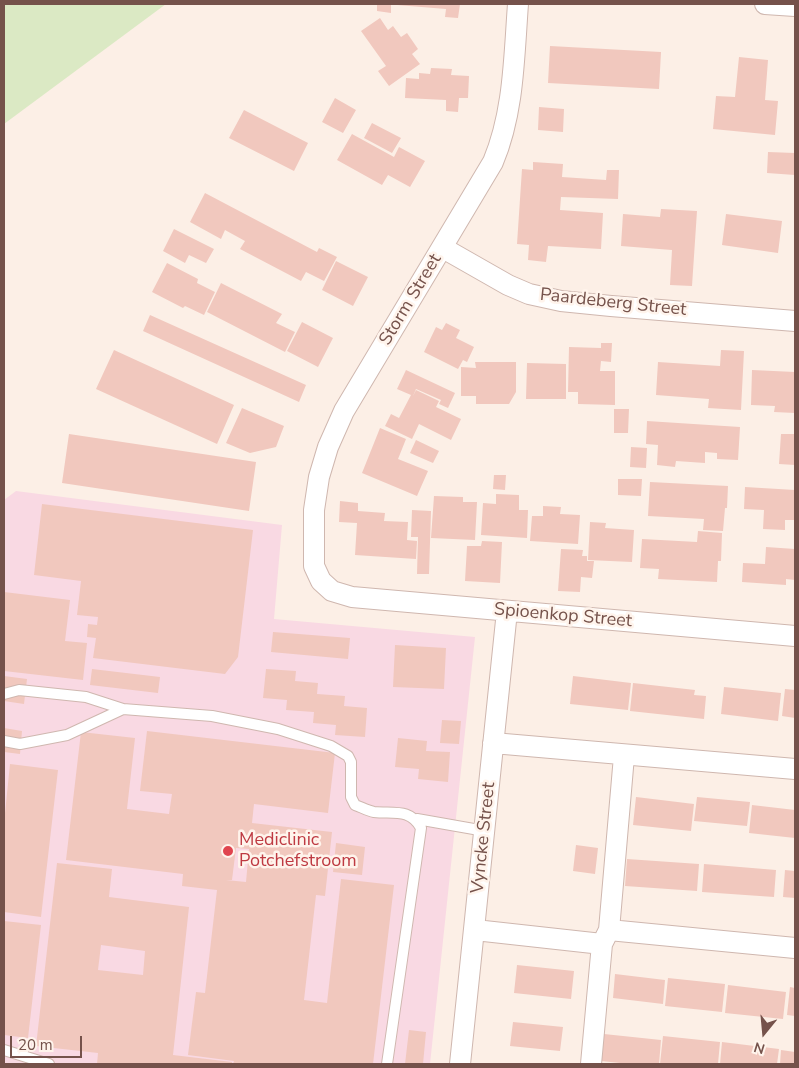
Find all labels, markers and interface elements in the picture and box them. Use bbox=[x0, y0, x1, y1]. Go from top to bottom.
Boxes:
street label: Storm Street bbox=[375, 250, 447, 350]
street label: Paardeberg Street bbox=[539, 285, 687, 321]
street label: Spioenkop Street bbox=[493, 599, 633, 633]
street label: Vyncke Street bbox=[467, 781, 501, 895]
place label: Mediclinic Potchefstroom bbox=[239, 830, 357, 872]
marker: Mediclinic Potchefstroom bbox=[221, 844, 235, 858]
north arrow bbox=[739, 1008, 789, 1058]
scale bar bbox=[12, 1026, 85, 1058]
text: 20 m bbox=[18, 1035, 53, 1055]
text: N bbox=[752, 1037, 767, 1058]

